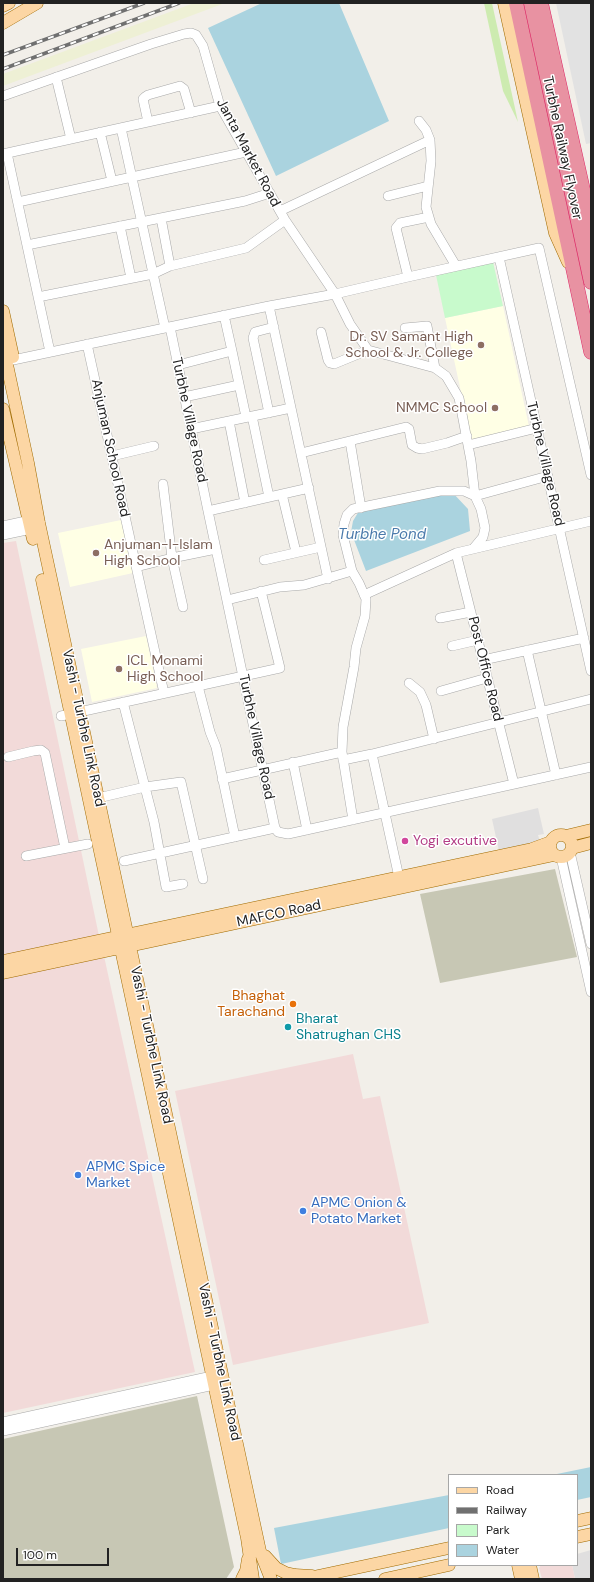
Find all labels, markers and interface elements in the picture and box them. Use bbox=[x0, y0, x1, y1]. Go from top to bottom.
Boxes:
street label: Turbhe Railway Flyover bbox=[539, 75, 585, 221]
street label: Janta Market Road bbox=[212, 96, 284, 210]
place label: Dr. SV Samant High School & Jr. College bbox=[345, 329, 473, 362]
marker: Dr. SV Samant High School & Jr. College bbox=[476, 340, 486, 350]
street label: Turbhe Village Road bbox=[168, 356, 210, 484]
street label: Anjuman School Road bbox=[87, 377, 133, 519]
place label: NMMC School bbox=[396, 400, 487, 416]
street label: Turbhe Village Road bbox=[523, 400, 567, 528]
marker: NMMC School bbox=[490, 403, 500, 413]
water label: Turbhe Pond bbox=[338, 526, 426, 544]
place label: Anjuman-I-Islam High School bbox=[104, 537, 213, 570]
marker: Anjuman-I-Islam High School bbox=[91, 548, 101, 558]
street label: Post Office Road bbox=[464, 615, 506, 723]
street label: Vashi - Turbhe Link Road bbox=[58, 648, 108, 808]
place label: ICL Monami High School bbox=[127, 653, 203, 686]
marker: ICL Monami High School bbox=[114, 664, 124, 674]
street label: Turbhe Village Road bbox=[235, 673, 277, 801]
place label: Yogi excutive bbox=[413, 833, 497, 849]
marker: Yogi excutive bbox=[400, 836, 410, 846]
street label: MAFCO Road bbox=[235, 897, 323, 931]
street label: Vashi - Turbhe Link Road bbox=[126, 965, 176, 1125]
place label: Bhaghat Tarachand bbox=[217, 988, 285, 1020]
marker: Bhaghat Tarachand bbox=[288, 999, 298, 1009]
place label: Bharat Shatrughan CHS bbox=[296, 1011, 401, 1044]
marker: Bharat Shatrughan CHS bbox=[283, 1022, 293, 1032]
place label: APMC Spice Market bbox=[86, 1159, 165, 1192]
marker: APMC Spice Market bbox=[73, 1170, 83, 1180]
place label: APMC Onion & Potato Market bbox=[311, 1195, 407, 1228]
marker: APMC Onion & Potato Market bbox=[298, 1206, 308, 1216]
street label: Vashi - Turbhe Link Road bbox=[194, 1282, 244, 1442]
legend bbox=[448, 1474, 578, 1566]
text: Road bbox=[486, 1482, 514, 1498]
text: Railway bbox=[486, 1502, 527, 1518]
text: Park bbox=[486, 1522, 510, 1538]
scale bar bbox=[18, 1540, 111, 1566]
text: Water bbox=[486, 1542, 519, 1558]
text: 100 m bbox=[23, 1547, 57, 1563]

